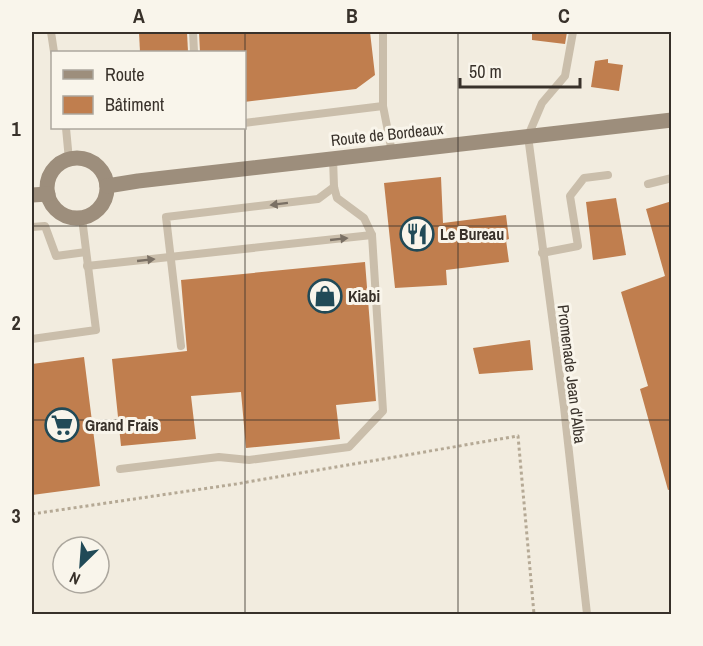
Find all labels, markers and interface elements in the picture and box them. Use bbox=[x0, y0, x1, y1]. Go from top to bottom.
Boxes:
text: A bbox=[133, 2, 145, 29]
text: B bbox=[346, 2, 358, 29]
text: C bbox=[558, 2, 570, 29]
legend bbox=[51, 51, 246, 129]
scale bar bbox=[460, 51, 580, 89]
text: 50 m bbox=[469, 59, 502, 84]
text: Route bbox=[105, 62, 144, 87]
text: Bâtiment bbox=[105, 92, 164, 117]
text: 1 bbox=[11, 115, 21, 142]
street label: Route de Bordeaux bbox=[330, 117, 445, 151]
one-way arrow bbox=[270, 199, 289, 208]
restaurant icon: Le Bureau bbox=[399, 216, 435, 252]
place label: Le Bureau bbox=[440, 223, 504, 245]
one-way arrow bbox=[330, 234, 349, 243]
one-way arrow bbox=[136, 255, 155, 265]
shop icon: Kiabi bbox=[307, 278, 343, 314]
place label: Kiabi bbox=[348, 285, 380, 307]
street label: Promenade Jean d'Alba bbox=[553, 303, 592, 445]
text: 2 bbox=[11, 309, 21, 336]
supermarket icon: Grand Frais bbox=[44, 407, 80, 443]
place label: Grand Frais bbox=[85, 414, 159, 436]
text: 3 bbox=[11, 502, 21, 529]
north arrow bbox=[51, 535, 111, 595]
text: N bbox=[66, 567, 84, 591]

